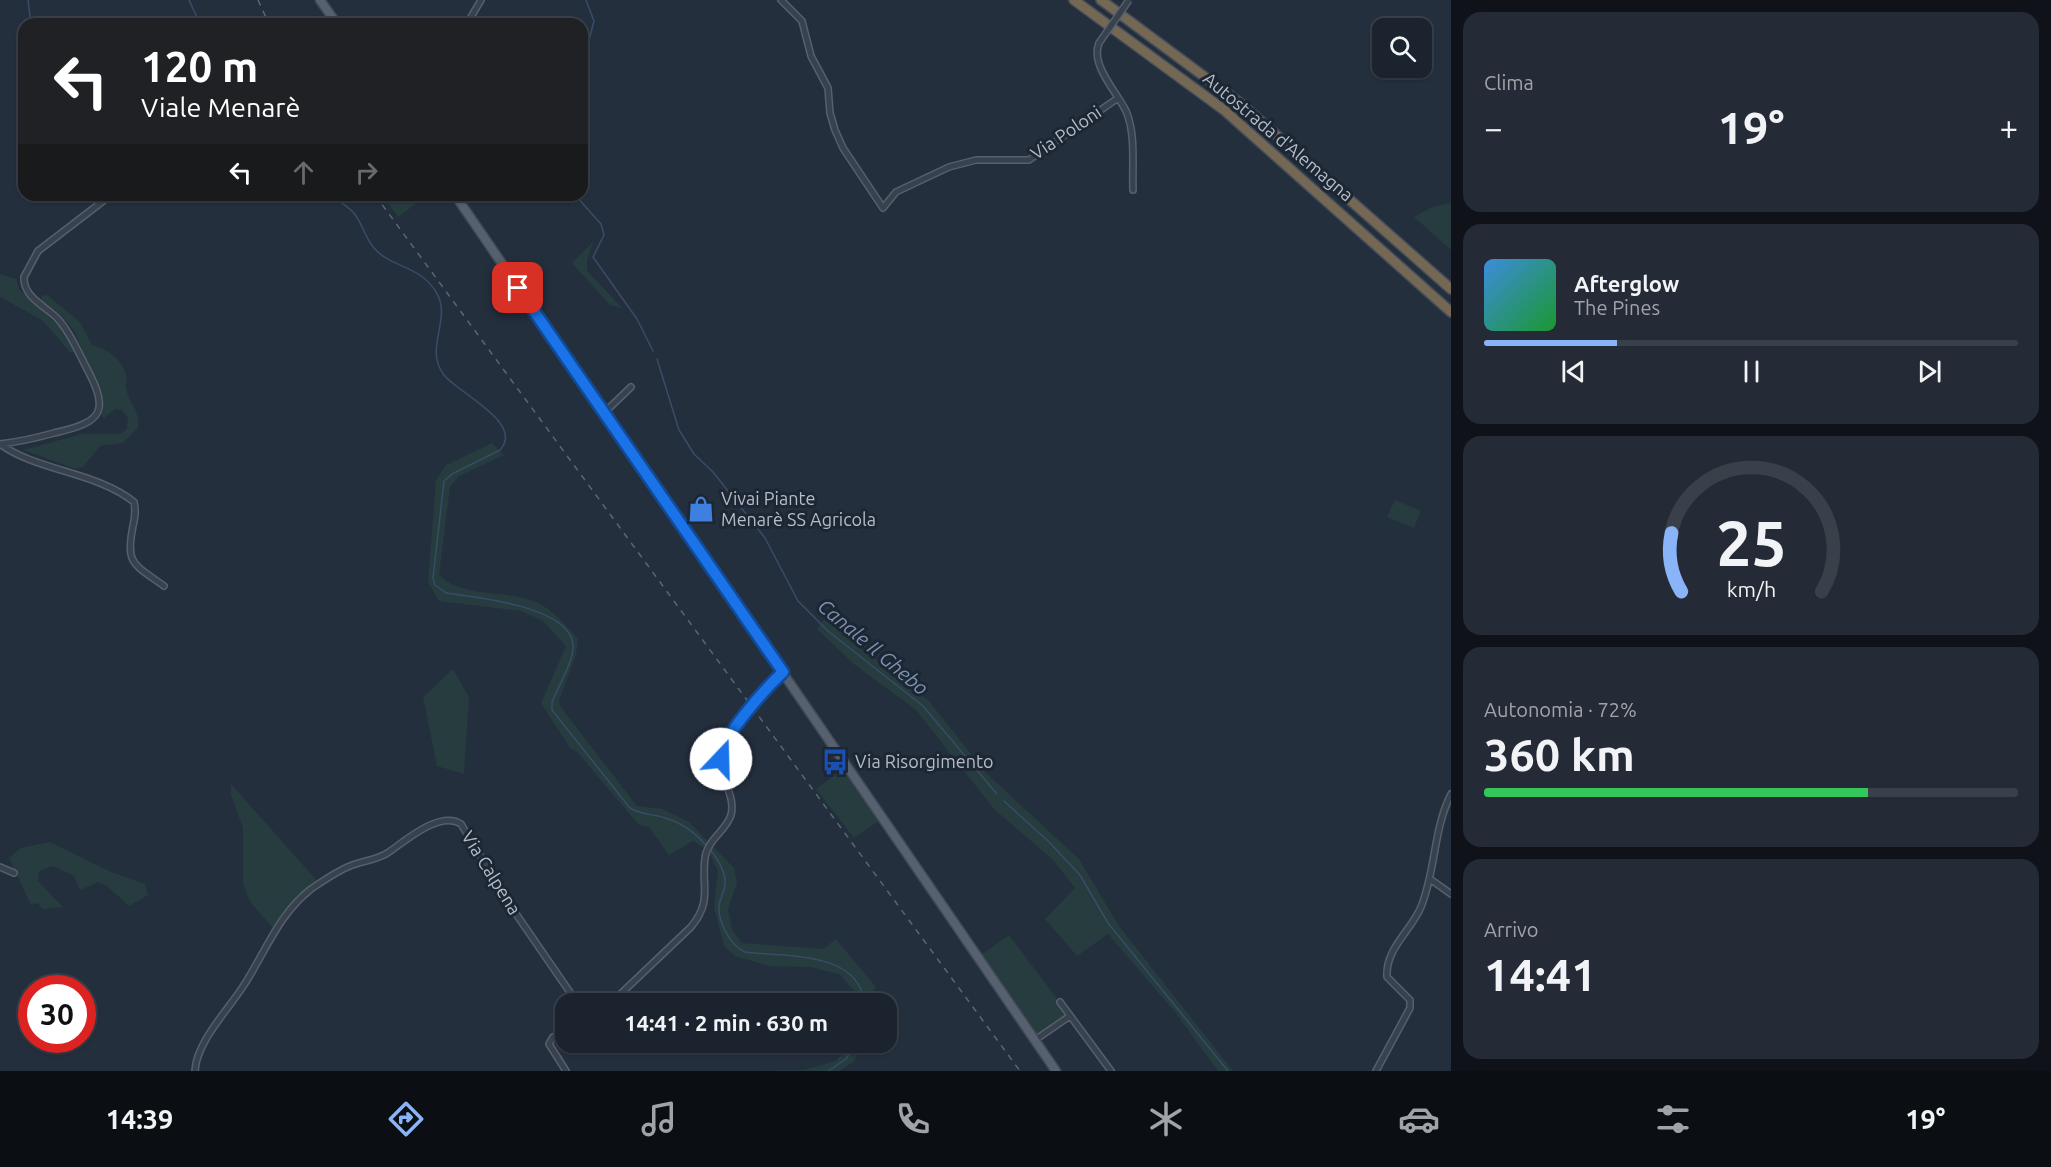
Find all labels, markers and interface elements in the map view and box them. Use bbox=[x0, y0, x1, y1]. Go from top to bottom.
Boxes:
map controls bbox=[1372, 18, 1432, 78]
button: search bbox=[1372, 18, 1432, 78]
icon: left bbox=[42, 42, 120, 120]
text: 120 m bbox=[141, 43, 258, 90]
street label: Autostrada d'Alemagna bbox=[1200, 68, 1358, 205]
text: Clima bbox=[1484, 71, 1534, 94]
text: Viale Menarè bbox=[141, 92, 300, 122]
street label: Via Poloni bbox=[1026, 101, 1105, 163]
text: 19° bbox=[1718, 102, 1784, 153]
text: − bbox=[1484, 109, 1503, 146]
text: + bbox=[1999, 109, 2018, 146]
icon: left bbox=[224, 156, 257, 189]
icon: ahead bbox=[287, 156, 320, 189]
icon: right bbox=[350, 156, 383, 189]
pin bbox=[492, 262, 543, 313]
icon: arrive bbox=[501, 271, 534, 304]
text: Afterglow bbox=[1574, 271, 1679, 296]
text: The Pines bbox=[1574, 296, 1660, 319]
icon: previous bbox=[1557, 355, 1590, 388]
icon: pause bbox=[1735, 355, 1768, 388]
icon: next bbox=[1913, 355, 1946, 388]
place label: Vivai Piante Menarè SS Agricola bbox=[721, 488, 876, 529]
shop icon: Vivai Piante Menarè SS Agricola bbox=[686, 494, 716, 524]
text: 25 bbox=[1716, 509, 1786, 579]
text: km/h bbox=[1726, 578, 1776, 602]
water label: Canale Il Ghebo bbox=[814, 594, 933, 699]
text: Autonomia · 72% bbox=[1484, 698, 1637, 721]
position arrow bbox=[689, 727, 753, 791]
text: 360 km bbox=[1484, 729, 1635, 780]
bus stop icon: Via Risorgimento bbox=[820, 747, 850, 777]
place label: Via Risorgimento bbox=[855, 751, 994, 771]
street label: Via Calpena bbox=[458, 827, 525, 918]
text: Arrivo bbox=[1484, 918, 1538, 941]
text: 14:41 bbox=[1484, 949, 1597, 1000]
speed limit sign: 30 bbox=[18, 975, 96, 1053]
text: 14:41 · 2 min · 630 m bbox=[624, 1010, 828, 1035]
icon: directions bbox=[385, 1098, 427, 1140]
icon: music bbox=[638, 1098, 680, 1140]
icon: phone bbox=[892, 1098, 934, 1140]
icon: climate bbox=[1145, 1098, 1187, 1140]
icon: car bbox=[1398, 1098, 1440, 1140]
icon: filters bbox=[1652, 1098, 1694, 1140]
text: 14:39 bbox=[106, 1104, 173, 1134]
text: 19° bbox=[1905, 1104, 1945, 1134]

